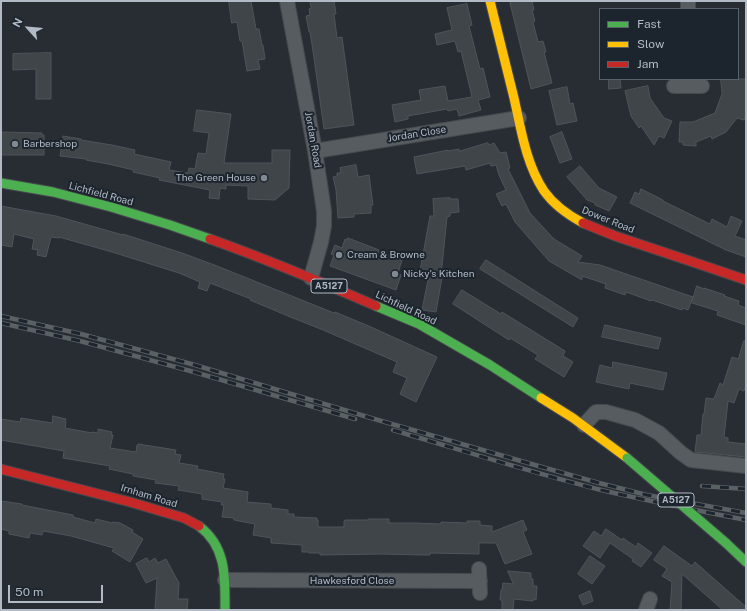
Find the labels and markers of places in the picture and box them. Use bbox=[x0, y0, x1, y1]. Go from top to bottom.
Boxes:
place label: Barbershop bbox=[23, 138, 77, 150]
marker: Barbershop bbox=[10, 139, 20, 149]
place label: The Green House bbox=[176, 172, 256, 184]
marker: The Green House bbox=[259, 173, 269, 183]
place label: Cream & Browne bbox=[347, 249, 425, 261]
marker: Cream & Browne bbox=[334, 250, 344, 260]
place label: Nicky's Kitchen bbox=[403, 268, 474, 280]
marker: Nicky's Kitchen bbox=[390, 269, 400, 279]

